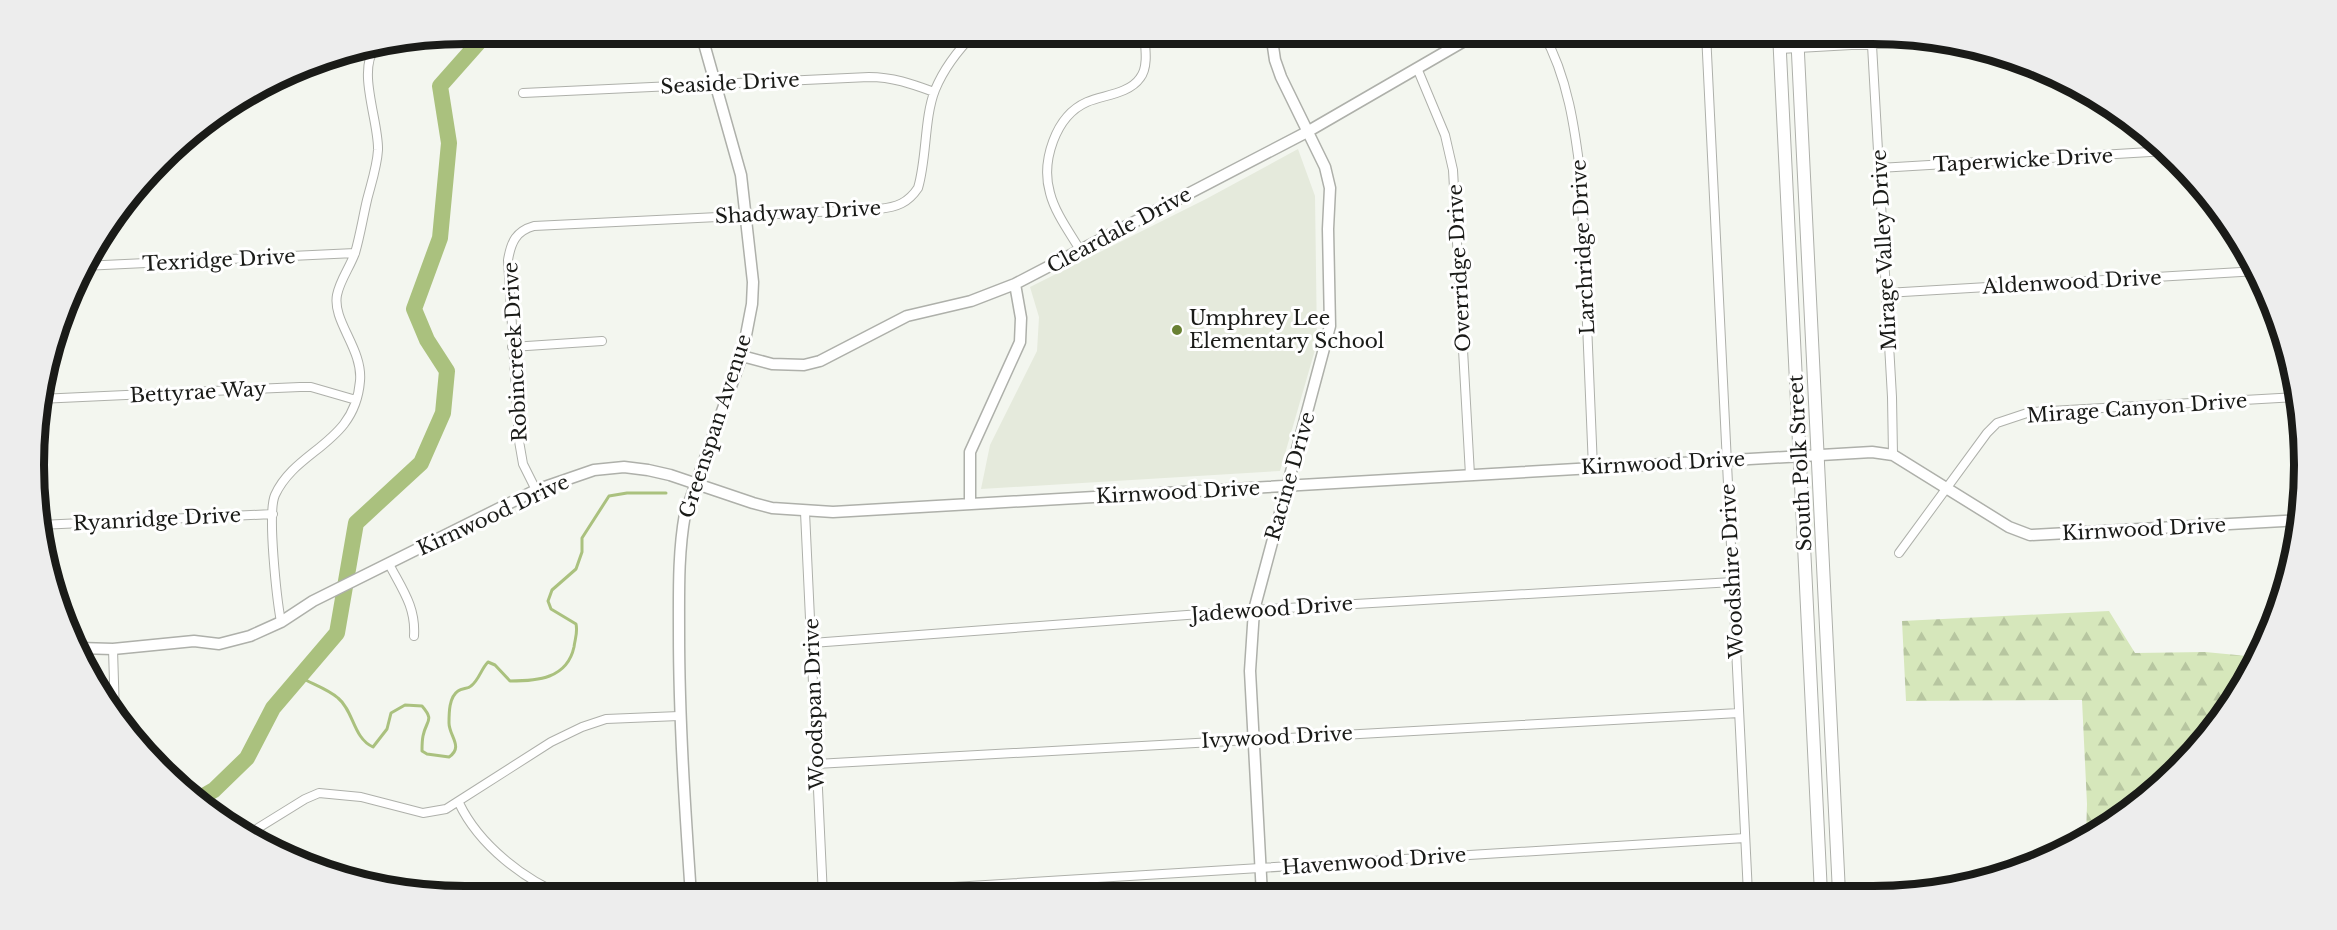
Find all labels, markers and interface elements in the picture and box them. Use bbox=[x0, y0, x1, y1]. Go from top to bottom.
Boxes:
street label: Seaside Drive bbox=[660, 67, 800, 99]
street label: Taperwicke Drive bbox=[1932, 143, 2114, 177]
street label: Mirage Valley Drive bbox=[1867, 149, 1901, 351]
street label: Larchridge Drive bbox=[1566, 159, 1600, 335]
street label: Cleardale Drive bbox=[1043, 182, 1195, 278]
street label: Overridge Drive bbox=[1443, 184, 1475, 352]
street label: Shadyway Drive bbox=[714, 196, 882, 228]
street label: Texridge Drive bbox=[142, 244, 296, 276]
street label: Robincreek Drive bbox=[498, 261, 532, 443]
street label: Aldenwood Drive bbox=[1981, 265, 2162, 299]
place label: Umphrey Lee Elementary School bbox=[1189, 306, 1384, 353]
marker: Umphrey Lee Elementary School bbox=[1170, 323, 1184, 337]
street label: Greenspan Avenue bbox=[674, 331, 756, 521]
street label: South Polk Street bbox=[1783, 374, 1817, 552]
street label: Bettyrae Way bbox=[129, 376, 267, 408]
street label: Mirage Canyon Drive bbox=[2026, 388, 2248, 428]
street label: Racine Drive bbox=[1260, 409, 1320, 543]
street label: Kirnwood Drive bbox=[1580, 447, 1746, 479]
street label: Kirnwood Drive bbox=[413, 469, 573, 561]
street label: Kirnwood Drive bbox=[1095, 476, 1261, 508]
street label: Woodshire Drive bbox=[1715, 483, 1749, 660]
street label: Ryanridge Drive bbox=[72, 503, 242, 535]
street label: Kirnwood Drive bbox=[2061, 513, 2227, 545]
street label: Jadewood Drive bbox=[1187, 591, 1354, 627]
street label: Woodspan Drive bbox=[799, 618, 829, 791]
street label: Ivywood Drive bbox=[1200, 721, 1354, 753]
street label: Havenwood Drive bbox=[1281, 843, 1467, 879]

